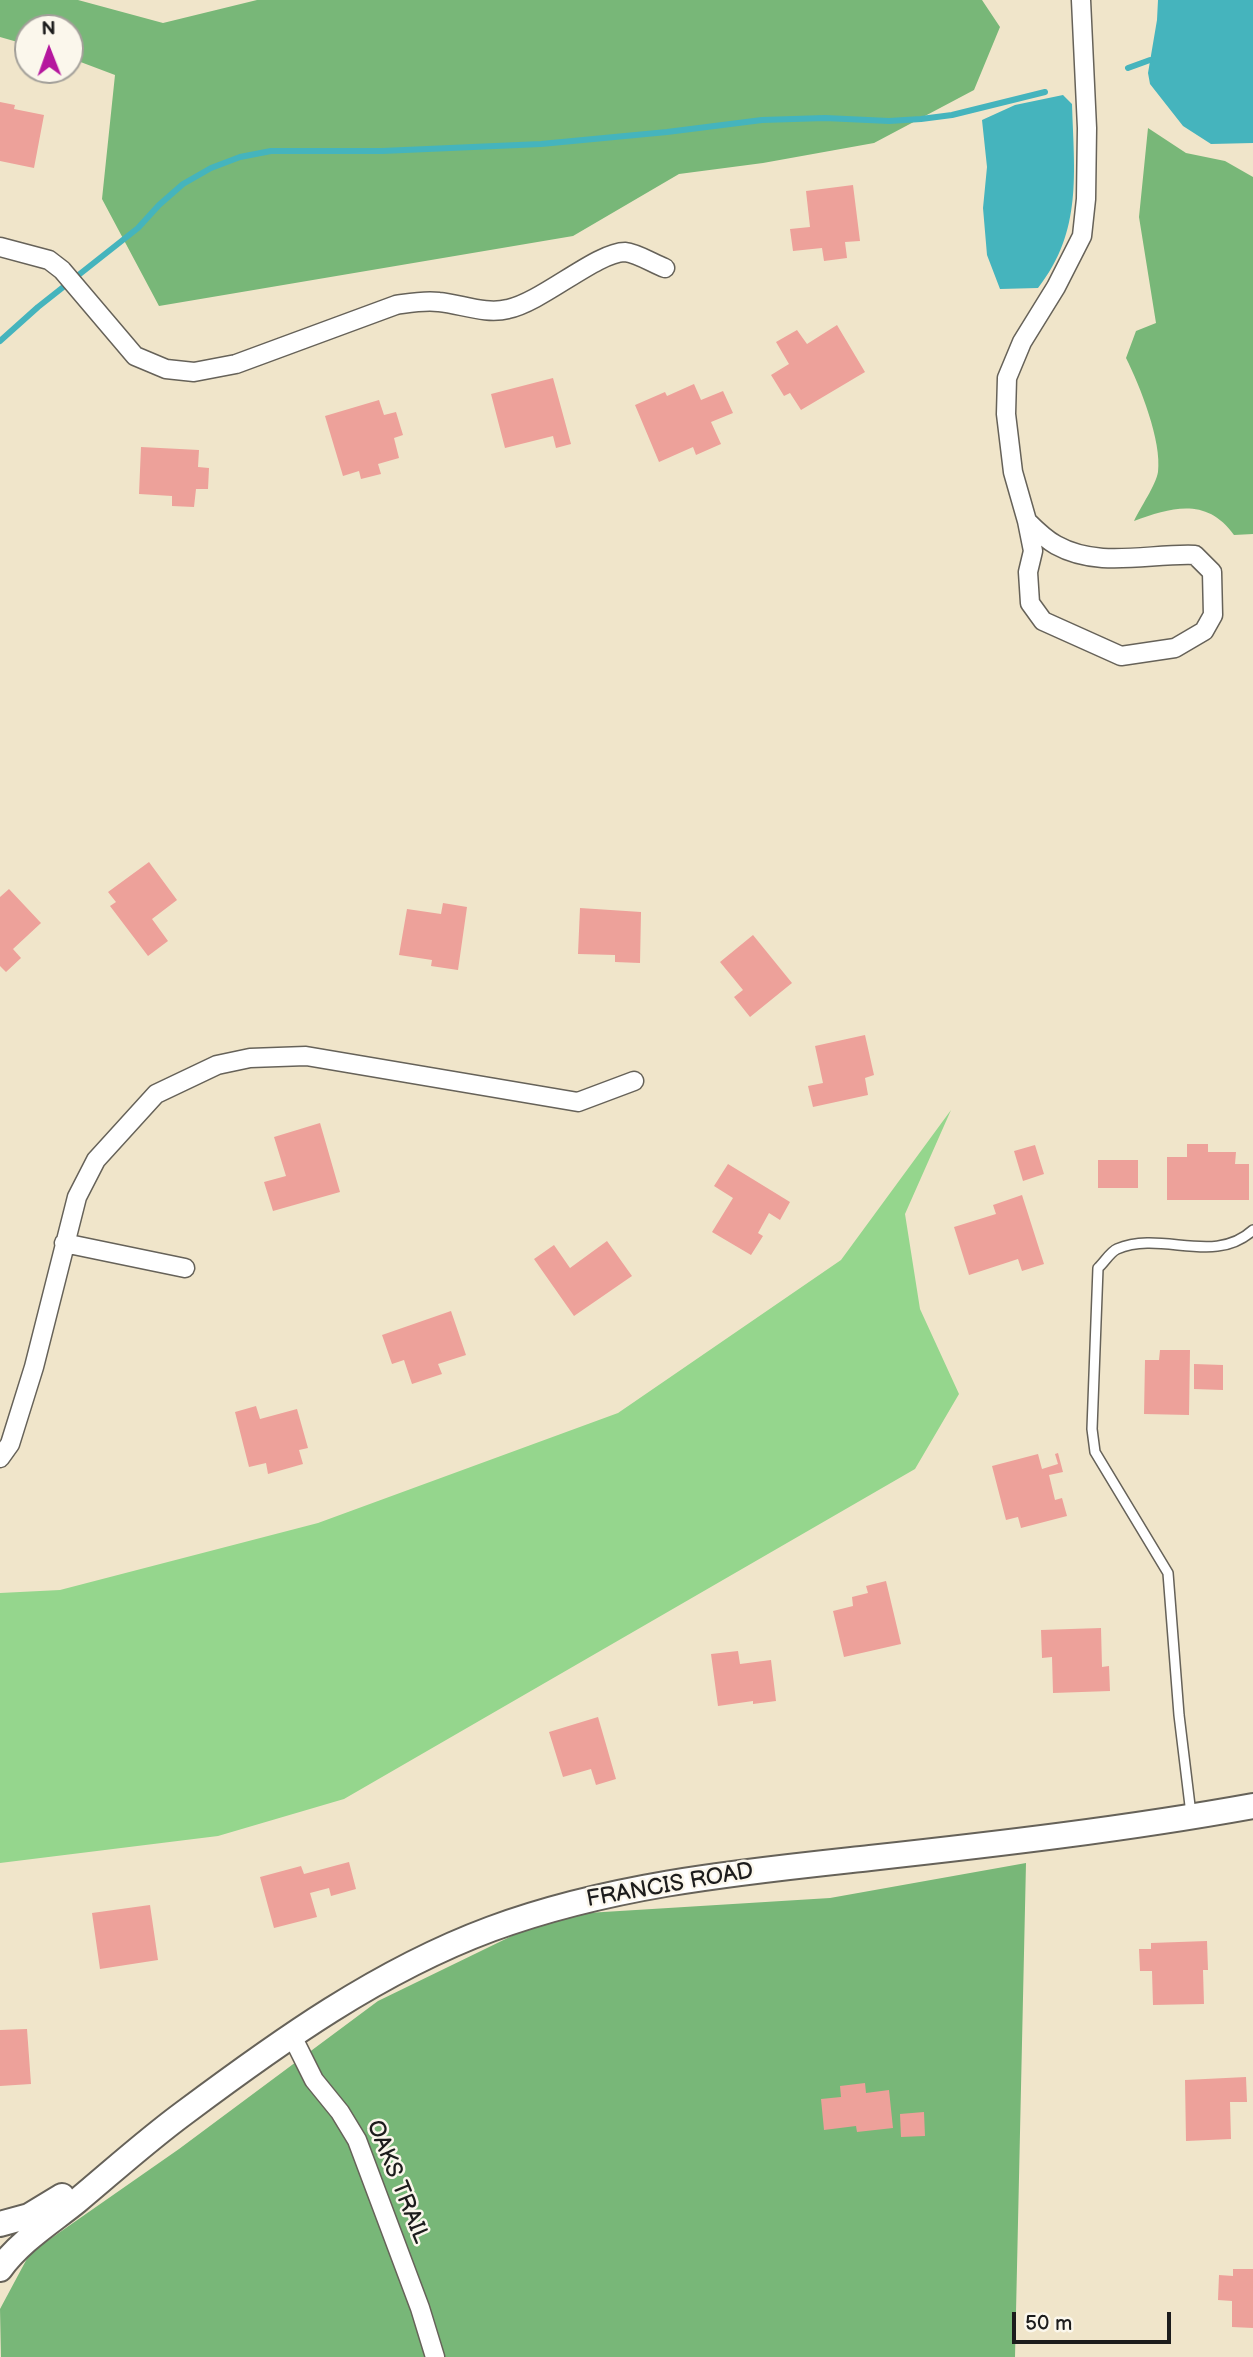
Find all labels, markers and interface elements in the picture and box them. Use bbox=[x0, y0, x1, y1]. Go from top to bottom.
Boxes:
north arrow bbox=[14, 14, 84, 84]
text: N bbox=[41, 18, 56, 41]
street label: FRANCIS ROAD bbox=[584, 1858, 756, 1914]
street label: OAKS TRAIL bbox=[360, 2116, 434, 2248]
scale bar bbox=[1015, 2298, 1174, 2342]
text: 50 m bbox=[1025, 2311, 1072, 2336]

